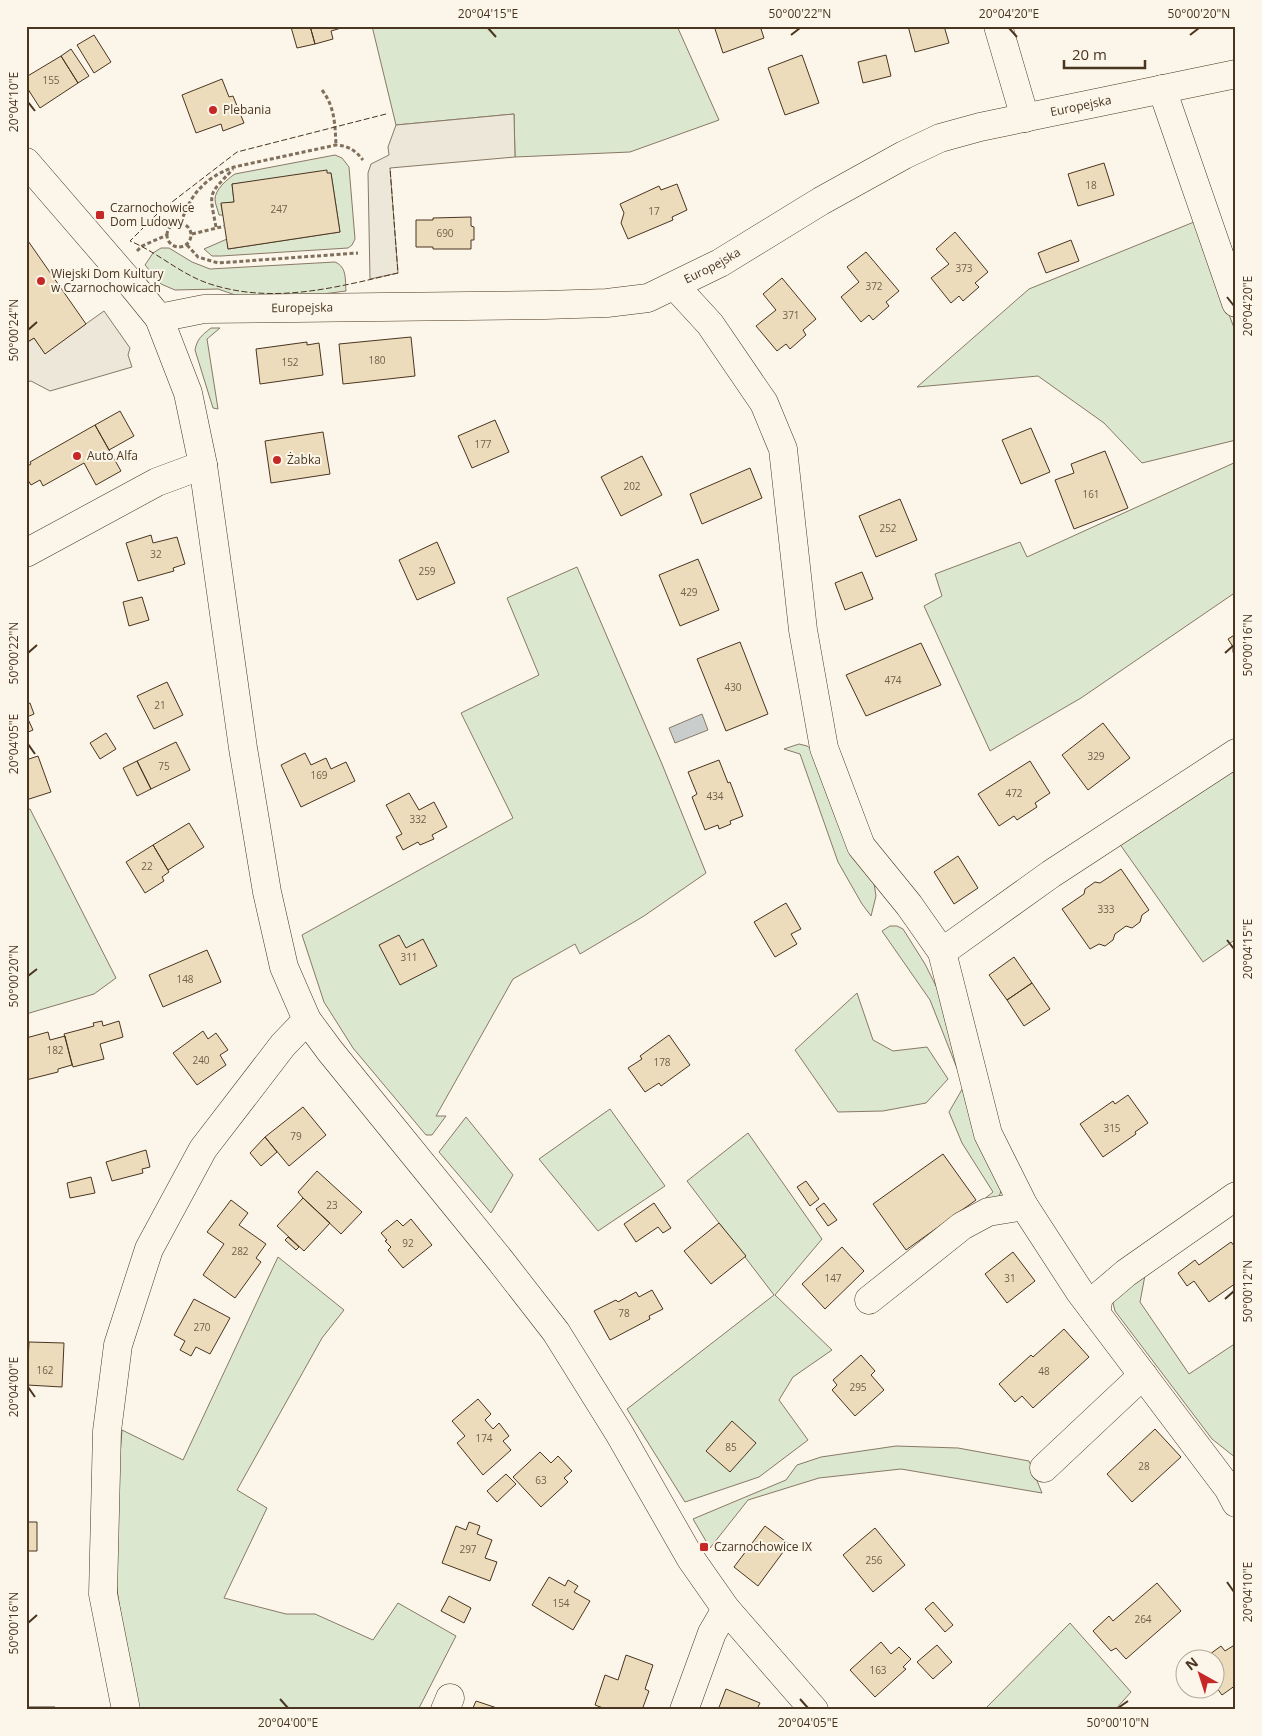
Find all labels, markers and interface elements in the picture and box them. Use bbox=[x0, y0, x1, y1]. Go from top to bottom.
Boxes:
text: 20°04'15"E bbox=[458, 5, 518, 22]
text: 50°00'22"N bbox=[769, 5, 831, 22]
text: 20°04'20"E bbox=[979, 5, 1039, 22]
text: 50°00'20"N bbox=[1168, 5, 1230, 22]
scale bar bbox=[1064, 38, 1146, 70]
text: 20 m bbox=[1072, 44, 1107, 64]
text: 20°04'10"E bbox=[5, 72, 22, 132]
house number: 155 bbox=[42, 73, 60, 87]
street label: Europejska bbox=[1049, 91, 1113, 120]
place label: Plebania bbox=[223, 101, 271, 118]
marker: Plebania bbox=[207, 104, 219, 116]
house number: 18 bbox=[1085, 178, 1097, 192]
place label: Czarnochowice Dom Ludowy bbox=[110, 199, 195, 230]
house number: 247 bbox=[270, 202, 288, 216]
house number: 17 bbox=[648, 204, 660, 218]
marker: Czarnochowice Dom Ludowy bbox=[94, 209, 106, 221]
house number: 690 bbox=[436, 226, 454, 240]
street label: Europejska bbox=[681, 243, 744, 287]
house number: 373 bbox=[955, 261, 973, 275]
place label: Wiejski Dom Kultury w Czarnochowicach bbox=[51, 265, 164, 296]
marker: Wiejski Dom Kultury w Czarnochowicach bbox=[35, 275, 47, 287]
text: 20°04'20"E bbox=[1239, 276, 1256, 336]
house number: 372 bbox=[865, 279, 883, 293]
street label: Europejska bbox=[271, 298, 333, 316]
text: 50°00'24"N bbox=[5, 299, 22, 361]
house number: 371 bbox=[782, 308, 800, 322]
house number: 180 bbox=[368, 353, 386, 367]
house number: 152 bbox=[281, 355, 299, 369]
house number: 177 bbox=[474, 437, 492, 451]
place label: Auto Alfa bbox=[87, 447, 138, 464]
marker: Auto Alfa bbox=[71, 450, 83, 462]
place label: Żabka bbox=[287, 451, 321, 468]
marker: Żabka bbox=[271, 454, 283, 466]
house number: 202 bbox=[623, 479, 641, 493]
house number: 161 bbox=[1082, 487, 1100, 501]
house number: 252 bbox=[879, 521, 897, 535]
house number: 32 bbox=[150, 547, 162, 561]
house number: 259 bbox=[418, 564, 436, 578]
house number: 429 bbox=[680, 585, 698, 599]
text: 50°00'16"N bbox=[1239, 614, 1256, 676]
text: 50°00'22"N bbox=[5, 622, 22, 684]
house number: 474 bbox=[884, 673, 902, 687]
house number: 430 bbox=[724, 680, 742, 694]
house number: 21 bbox=[154, 698, 166, 712]
text: 20°04'05"E bbox=[5, 714, 22, 774]
house number: 329 bbox=[1087, 749, 1105, 763]
house number: 75 bbox=[158, 759, 170, 773]
house number: 169 bbox=[310, 768, 328, 782]
house number: 472 bbox=[1005, 786, 1023, 800]
house number: 434 bbox=[706, 789, 724, 803]
house number: 332 bbox=[409, 812, 427, 826]
house number: 22 bbox=[141, 859, 153, 873]
house number: 333 bbox=[1097, 902, 1115, 916]
text: 20°04'15"E bbox=[1239, 919, 1256, 979]
text: 50°00'20"N bbox=[5, 945, 22, 1007]
house number: 311 bbox=[400, 950, 418, 964]
house number: 148 bbox=[176, 972, 194, 986]
house number: 182 bbox=[46, 1043, 64, 1057]
house number: 240 bbox=[192, 1053, 210, 1067]
house number: 178 bbox=[653, 1055, 671, 1069]
house number: 315 bbox=[1103, 1121, 1121, 1135]
house number: 79 bbox=[290, 1129, 302, 1143]
house number: 23 bbox=[326, 1198, 338, 1212]
house number: 92 bbox=[402, 1236, 414, 1250]
house number: 282 bbox=[231, 1244, 249, 1258]
text: 50°00'12"N bbox=[1239, 1260, 1256, 1322]
house number: 147 bbox=[824, 1271, 842, 1285]
house number: 31 bbox=[1004, 1271, 1016, 1285]
house number: 78 bbox=[618, 1306, 630, 1320]
house number: 270 bbox=[193, 1320, 211, 1334]
text: 20°04'00"E bbox=[5, 1357, 22, 1417]
house number: 162 bbox=[36, 1363, 54, 1377]
house number: 48 bbox=[1038, 1364, 1050, 1378]
house number: 295 bbox=[849, 1380, 867, 1394]
house number: 174 bbox=[475, 1431, 493, 1445]
house number: 85 bbox=[725, 1440, 737, 1454]
house number: 28 bbox=[1138, 1459, 1150, 1473]
house number: 63 bbox=[535, 1473, 547, 1487]
place label: Czarnochowice IX bbox=[714, 1538, 812, 1555]
marker: Czarnochowice IX bbox=[698, 1541, 710, 1553]
house number: 297 bbox=[459, 1542, 477, 1556]
house number: 256 bbox=[865, 1553, 883, 1567]
text: 20°04'10"E bbox=[1239, 1562, 1256, 1622]
text: 50°00'16"N bbox=[5, 1592, 22, 1654]
house number: 154 bbox=[552, 1596, 570, 1610]
house number: 264 bbox=[1134, 1612, 1152, 1626]
north arrow bbox=[1174, 1648, 1224, 1698]
text: N bbox=[1181, 1653, 1202, 1674]
house number: 163 bbox=[869, 1663, 887, 1677]
text: 20°04'00"E bbox=[258, 1714, 318, 1731]
text: 20°04'05"E bbox=[778, 1714, 838, 1731]
text: 50°00'10"N bbox=[1087, 1714, 1149, 1731]

